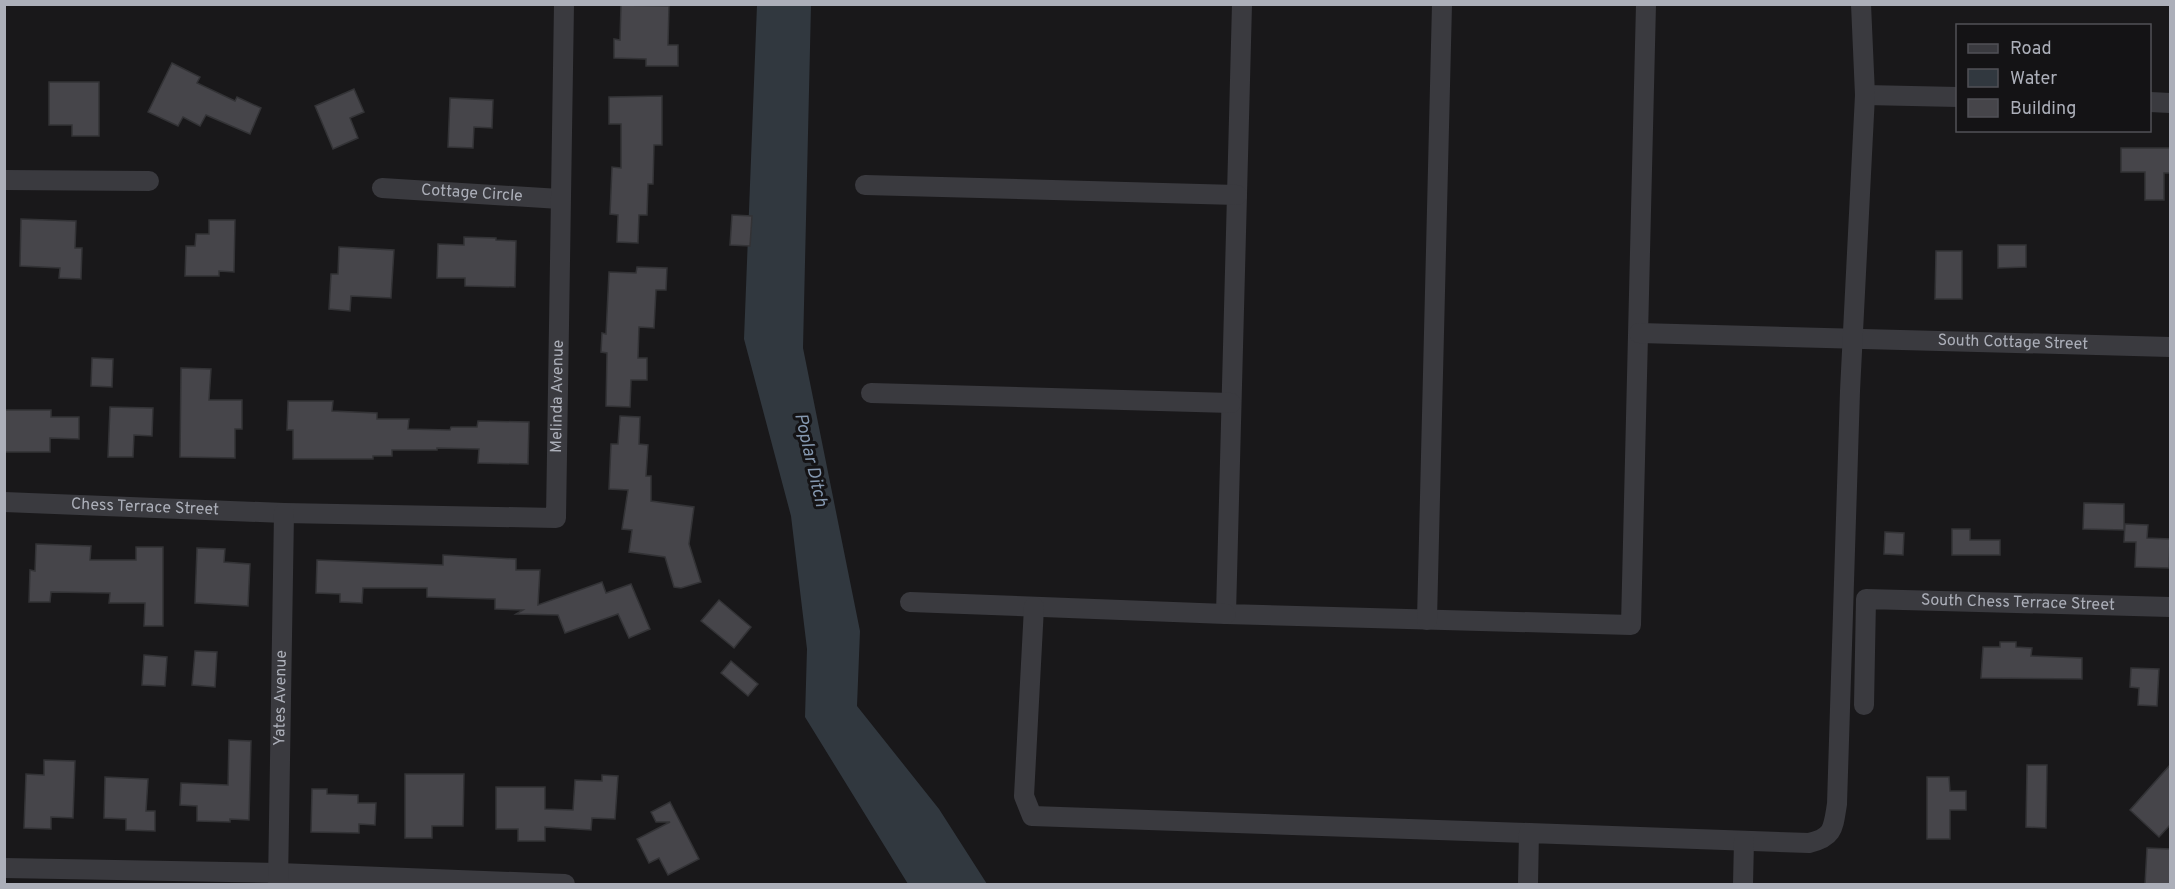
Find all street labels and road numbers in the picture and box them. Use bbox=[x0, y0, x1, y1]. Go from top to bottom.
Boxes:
street label: Cottage Circle bbox=[420, 180, 523, 207]
street label: South Cottage Street bbox=[1937, 331, 2088, 355]
street label: Melinda Avenue bbox=[547, 340, 569, 453]
street label: Chess Terrace Street bbox=[70, 495, 219, 520]
street label: South Chess Terrace Street bbox=[1921, 590, 2115, 616]
street label: Yates Avenue bbox=[270, 650, 292, 746]

